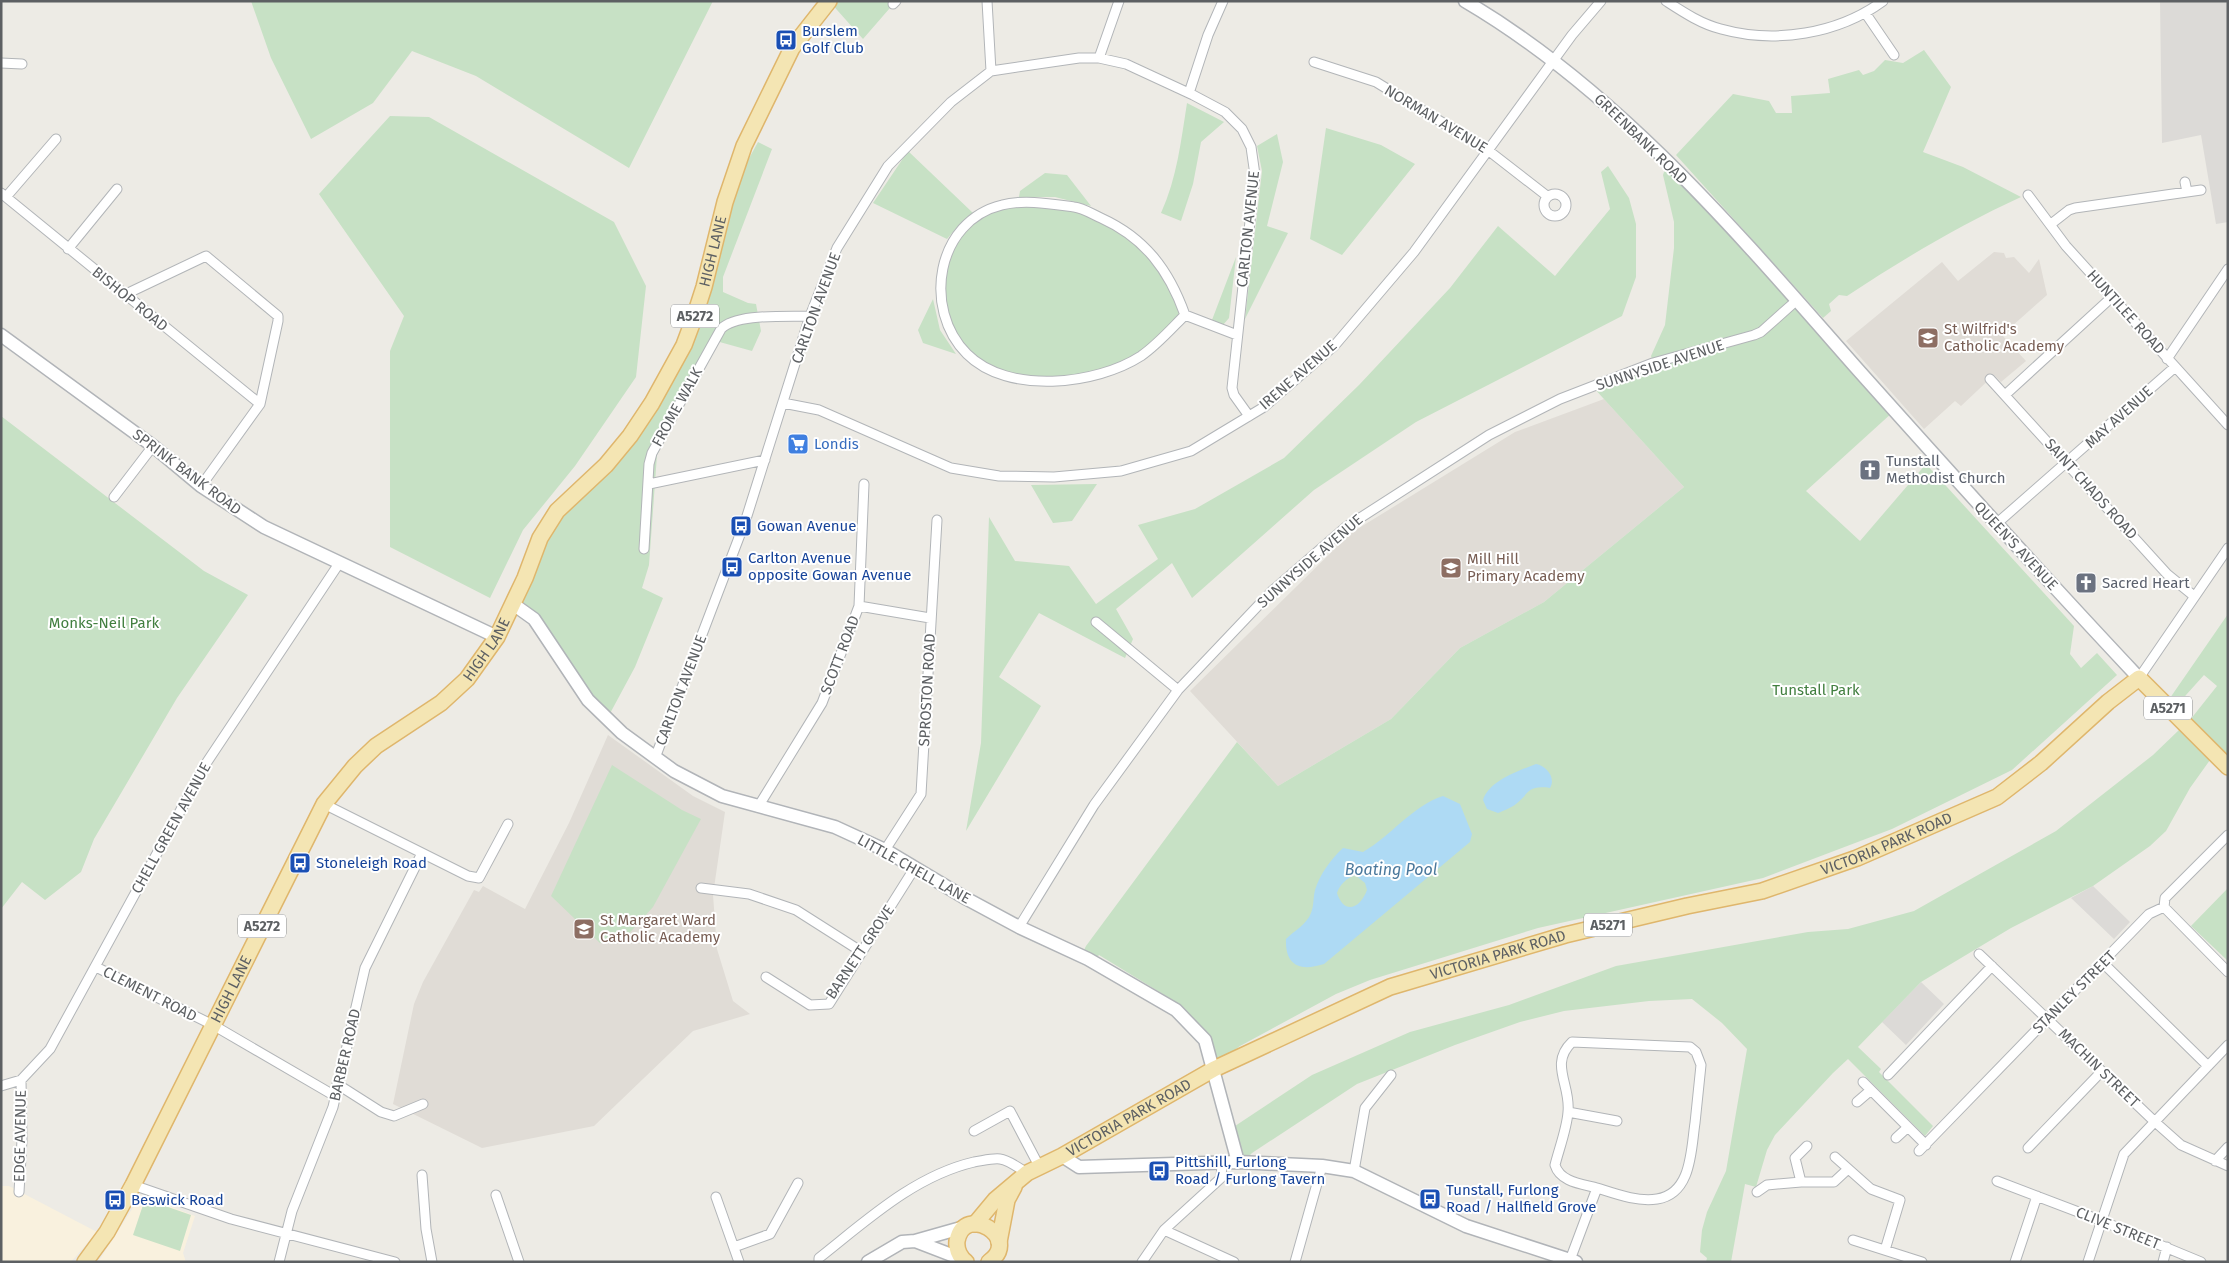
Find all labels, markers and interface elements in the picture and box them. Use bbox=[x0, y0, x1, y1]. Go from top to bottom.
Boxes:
place label: Burslem Golf Club bbox=[802, 22, 864, 57]
bus stop icon: Burslem Golf Club bbox=[774, 28, 798, 52]
street label: NORMAN AVENUE bbox=[1381, 81, 1491, 157]
street label: GREENBANK ROAD bbox=[1591, 90, 1691, 188]
street label: CARLTON AVENUE bbox=[1233, 170, 1263, 288]
street label: HIGH LANE bbox=[695, 214, 730, 289]
street label: CARLTON AVENUE bbox=[788, 250, 844, 366]
street label: BISHOP ROAD bbox=[88, 263, 172, 335]
street label: HUNTILEE ROAD bbox=[2083, 266, 2169, 358]
road number: A5272 bbox=[671, 304, 719, 328]
place label: St Wilfrid's Catholic Academy bbox=[1944, 320, 2065, 355]
school or university icon: St Wilfrid's Catholic Academy bbox=[1916, 326, 1940, 350]
street label: IRENE AVENUE bbox=[1256, 336, 1340, 414]
street label: SUNNYSIDE AVENUE bbox=[1594, 336, 1726, 394]
street label: FROME WALK bbox=[648, 364, 706, 450]
street label: MAY AVENUE bbox=[2081, 382, 2157, 452]
street label: SPRINK BANK ROAD bbox=[129, 425, 245, 519]
supermarket icon: Londis bbox=[786, 432, 810, 456]
place label: Londis bbox=[814, 435, 859, 453]
street label: SAINT CHADS ROAD bbox=[2041, 435, 2141, 543]
place label: Tunstall Methodist Church bbox=[1886, 452, 2005, 487]
church icon: Tunstall Methodist Church bbox=[1858, 458, 1882, 482]
street label: QUEEN'S AVENUE bbox=[1970, 498, 2062, 594]
street label: SUNNYSIDE AVENUE bbox=[1254, 510, 1366, 612]
bus stop icon: Gowan Avenue bbox=[729, 514, 753, 538]
place label: Gowan Avenue bbox=[757, 517, 857, 535]
place label: Carlton Avenue opposite Gowan Avenue bbox=[748, 549, 911, 584]
place label: Mill Hill Primary Academy bbox=[1467, 550, 1585, 585]
bus stop icon: Carlton Avenue opposite Gowan Avenue bbox=[720, 555, 744, 579]
school or university icon: Mill Hill Primary Academy bbox=[1439, 556, 1463, 580]
church icon: Sacred Heart bbox=[2074, 571, 2098, 595]
place label: Sacred Heart bbox=[2102, 574, 2190, 592]
street label: SCOTT ROAD bbox=[817, 613, 863, 697]
park label: Monks-Neil Park bbox=[49, 614, 159, 632]
street label: HIGH LANE bbox=[459, 615, 514, 685]
street label: CARLTON AVENUE bbox=[652, 632, 710, 748]
street label: SPROSTON ROAD bbox=[915, 633, 939, 747]
park label: Tunstall Park bbox=[1772, 681, 1860, 699]
road number: A5271 bbox=[2144, 696, 2192, 720]
street label: CHELL GREEN AVENUE bbox=[127, 759, 215, 897]
street label: VICTORIA PARK ROAD bbox=[1818, 809, 1955, 879]
street label: LITTLE CHELL LANE bbox=[854, 830, 974, 908]
bus stop icon: Stoneleigh Road bbox=[288, 851, 312, 875]
place label: Stoneleigh Road bbox=[316, 854, 427, 872]
water label: Boating Pool bbox=[1345, 860, 1437, 879]
street label: BARNETT GROVE bbox=[822, 902, 898, 1002]
place label: St Margaret Ward Catholic Academy bbox=[600, 911, 721, 946]
road number: A5272 bbox=[238, 914, 286, 938]
road number: A5271 bbox=[1584, 914, 1632, 936]
school or university icon: St Margaret Ward Catholic Academy bbox=[572, 917, 596, 941]
street label: VICTORIA PARK ROAD bbox=[1428, 926, 1568, 984]
street label: STANLEY STREET bbox=[2029, 947, 2119, 1037]
street label: HIGH LANE bbox=[207, 953, 256, 1026]
street label: CLEMENT ROAD bbox=[100, 963, 200, 1025]
street label: BARBER ROAD bbox=[326, 1007, 364, 1103]
street label: MACHIN STREET bbox=[2055, 1025, 2143, 1111]
street label: VICTORIA PARK ROAD bbox=[1063, 1075, 1194, 1160]
street label: EDGE AVENUE bbox=[10, 1090, 30, 1182]
place label: Pittshill, Furlong Road / Furlong Tavern bbox=[1175, 1153, 1325, 1188]
bus stop icon: Pittshill, Furlong Road / Furlong Tavern bbox=[1147, 1159, 1171, 1183]
place label: Tunstall, Furlong Road / Hallfield Grove bbox=[1446, 1181, 1596, 1216]
bus stop icon: Tunstall, Furlong Road / Hallfield Grove bbox=[1418, 1187, 1442, 1211]
bus stop icon: Beswick Road bbox=[103, 1188, 127, 1212]
place label: Beswick Road bbox=[131, 1191, 224, 1209]
street label: CLIVE STREET bbox=[2073, 1203, 2163, 1253]

